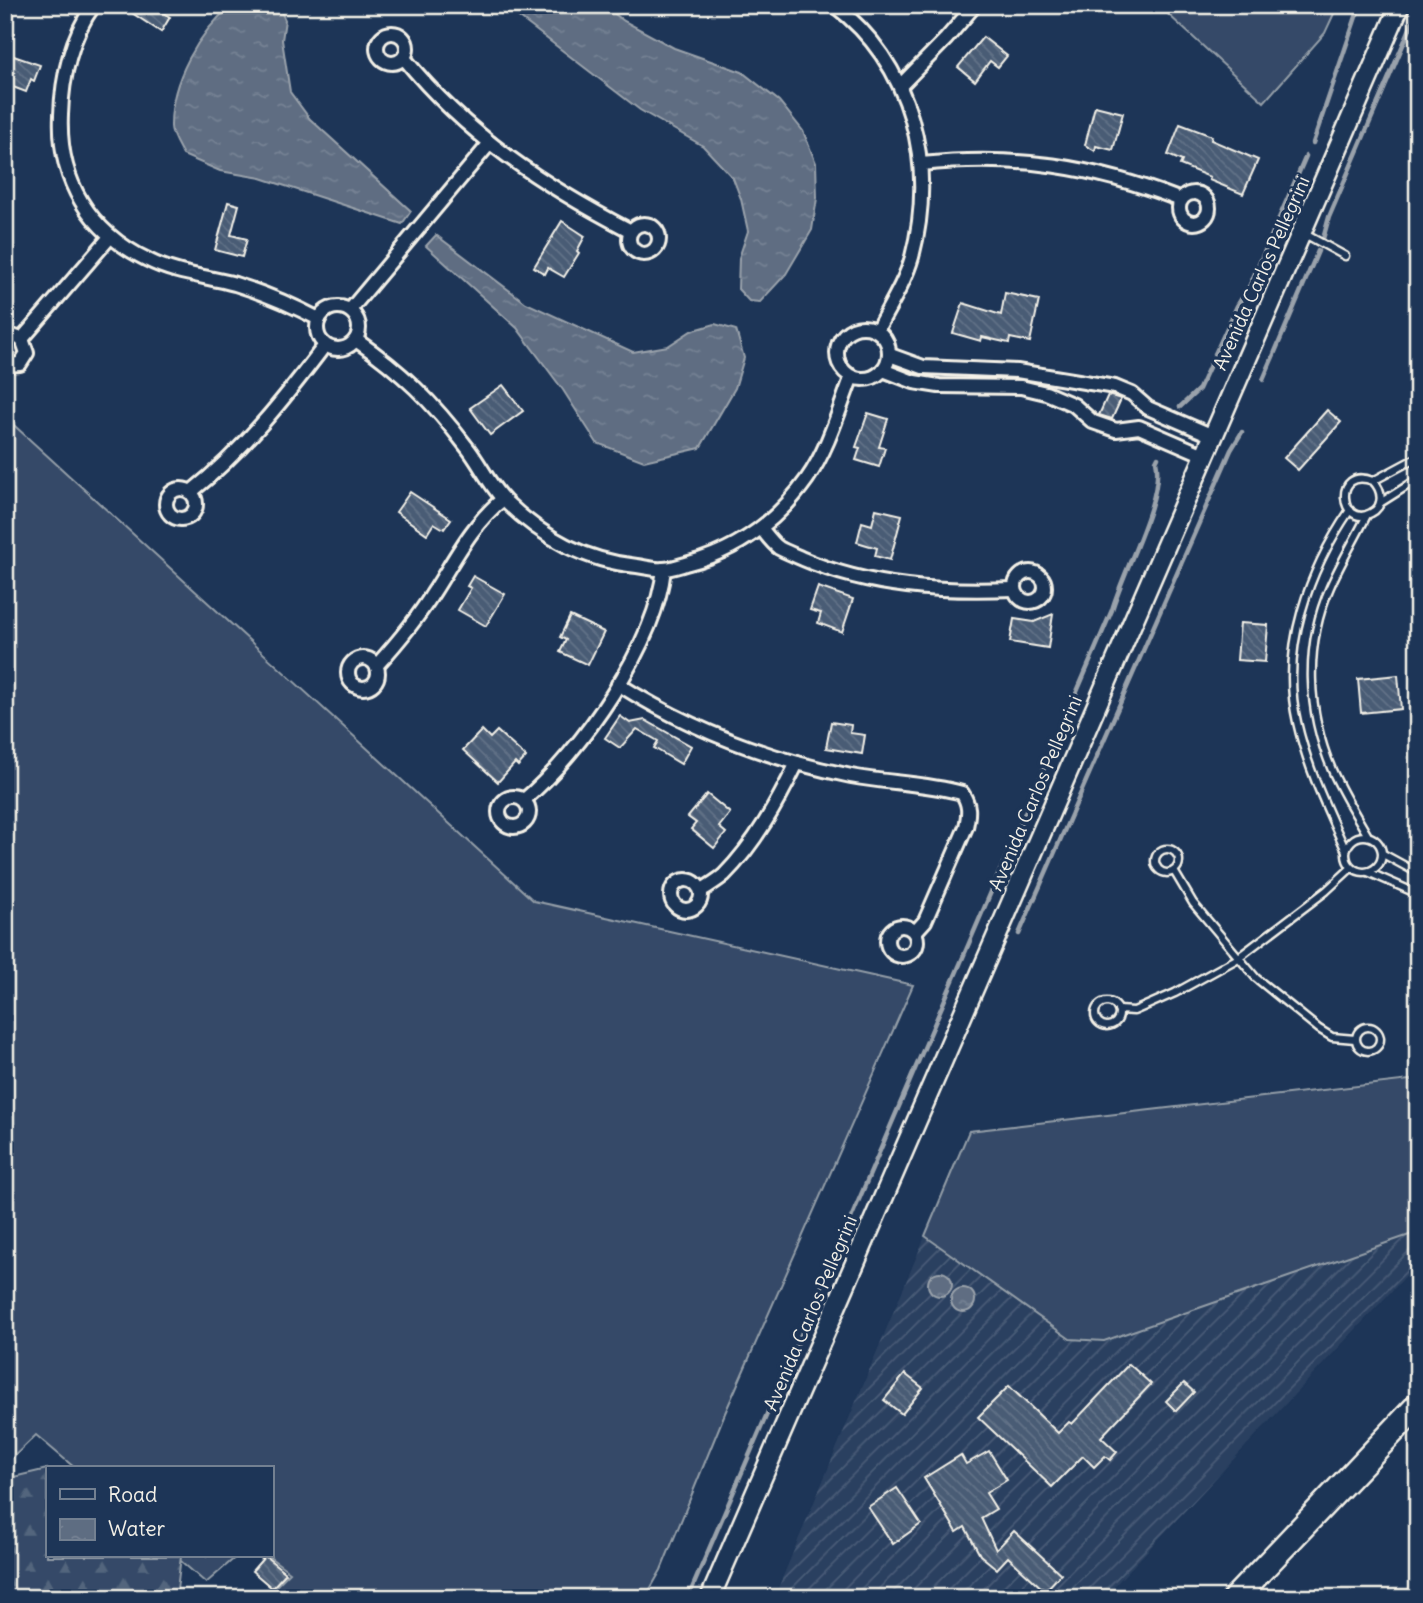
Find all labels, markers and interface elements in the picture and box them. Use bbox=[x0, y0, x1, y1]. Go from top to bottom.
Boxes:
street label: Avenida Carlos Pellegrini bbox=[1207, 172, 1315, 374]
street label: Avenida Carlos Pellegrini bbox=[983, 692, 1087, 894]
street label: Avenida Carlos Pellegrini bbox=[758, 1212, 862, 1414]
legend bbox=[46, 1466, 273, 1558]
text: Road bbox=[108, 1481, 157, 1508]
text: Water bbox=[108, 1515, 166, 1542]

